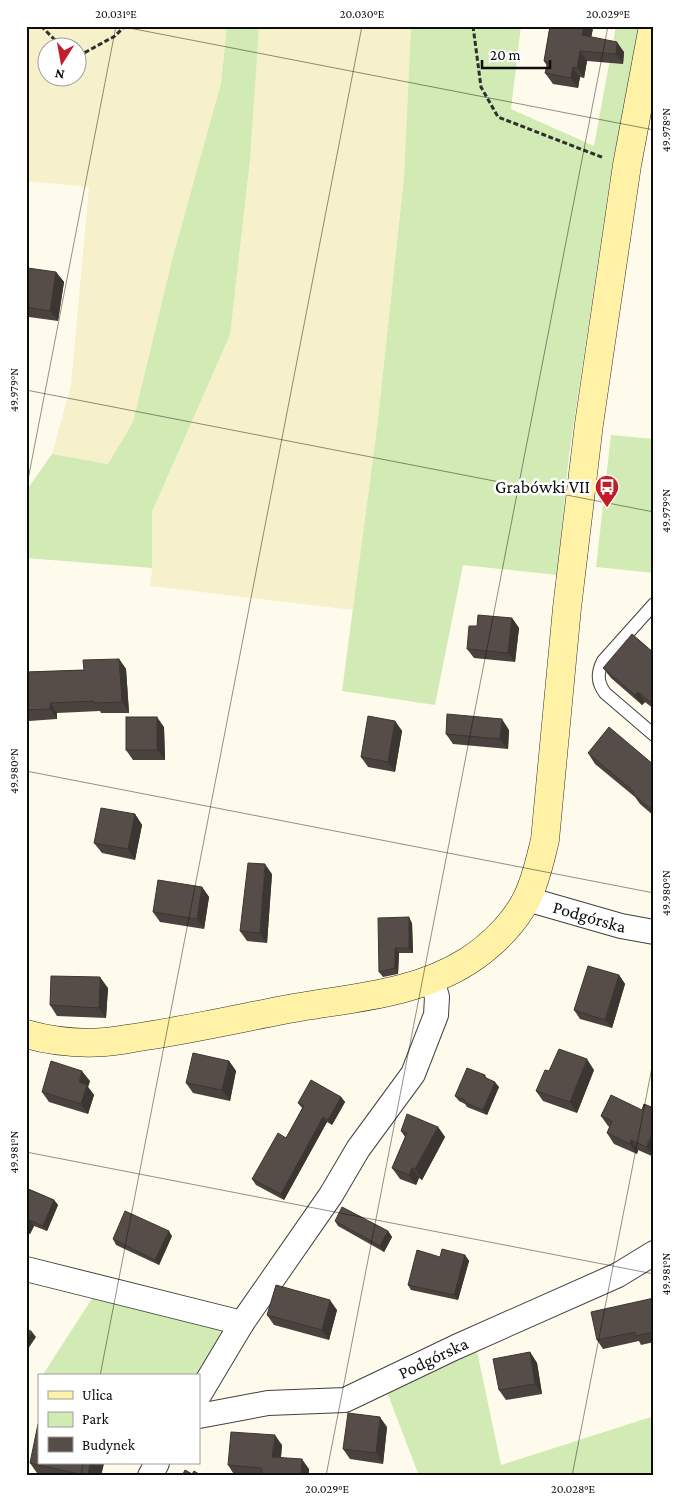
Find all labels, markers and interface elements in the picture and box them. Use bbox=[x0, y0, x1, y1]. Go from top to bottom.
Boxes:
text: 20.031°E bbox=[95, 7, 137, 21]
text: 20.030°E bbox=[340, 7, 385, 21]
text: 20.029°E bbox=[586, 7, 630, 21]
north arrow bbox=[38, 38, 88, 88]
scale bar bbox=[482, 38, 550, 70]
text: 20 m bbox=[490, 47, 521, 63]
text: N bbox=[53, 66, 66, 84]
text: 49.978°N bbox=[659, 108, 673, 152]
text: 49.979°N bbox=[7, 368, 21, 412]
bus stop icon: Grabówki VII bbox=[594, 474, 620, 508]
place label: Grabówki VII bbox=[495, 477, 590, 497]
text: 49.979°N bbox=[659, 489, 673, 533]
text: 49.980°N bbox=[7, 748, 21, 794]
text: 49.980°N bbox=[659, 870, 673, 916]
street label: Podgórska bbox=[551, 897, 627, 937]
text: 49.981°N bbox=[7, 1130, 21, 1173]
text: 49.981°N bbox=[659, 1252, 673, 1295]
street label: Podgórska bbox=[395, 1333, 471, 1383]
legend bbox=[38, 1374, 200, 1464]
text: Ulica bbox=[82, 1387, 113, 1403]
text: Park bbox=[82, 1411, 109, 1427]
text: Budynek bbox=[82, 1437, 136, 1454]
text: 20.029°E bbox=[305, 1482, 349, 1496]
text: 20.028°E bbox=[551, 1482, 596, 1496]

